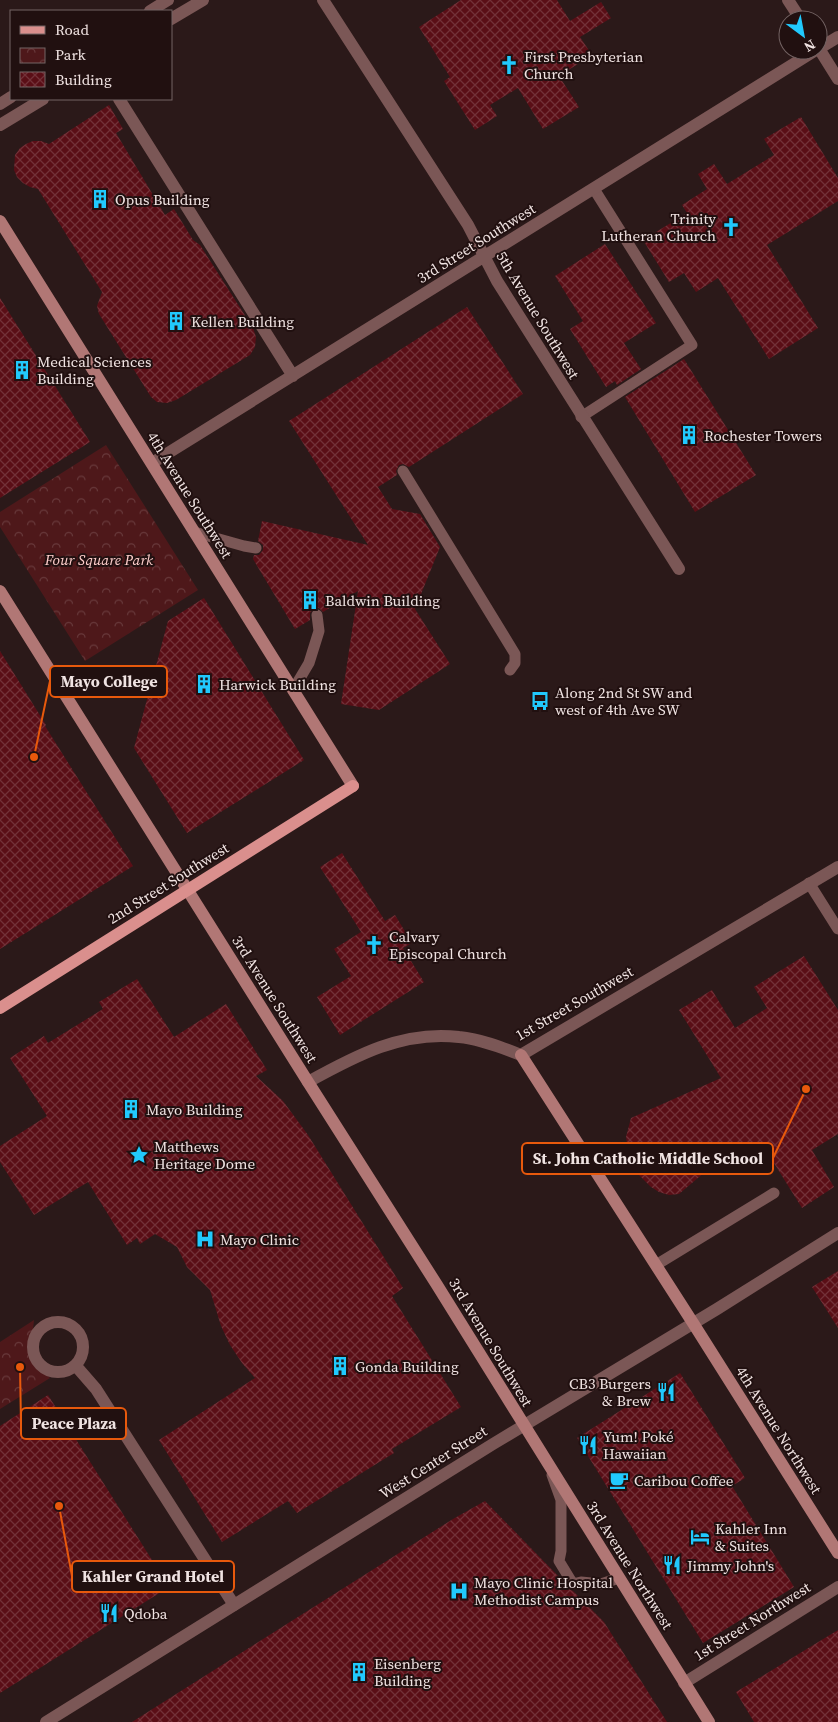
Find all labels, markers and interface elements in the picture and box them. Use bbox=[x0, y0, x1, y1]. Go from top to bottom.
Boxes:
legend bbox=[10, 10, 172, 100]
north arrow bbox=[778, 10, 828, 60]
text: Road bbox=[55, 19, 89, 40]
text: N bbox=[800, 35, 820, 57]
text: Park bbox=[55, 44, 87, 65]
place label: First Presbyterian Church bbox=[524, 46, 643, 84]
church icon: First Presbyterian Church bbox=[498, 54, 520, 76]
text: Building bbox=[55, 69, 112, 90]
building icon: Opus Building bbox=[89, 188, 111, 210]
place label: Opus Building bbox=[115, 189, 210, 210]
street label: 3rd Street Southwest bbox=[413, 198, 539, 288]
place label: Trinity Lutheran Church bbox=[601, 208, 716, 246]
church icon: Trinity Lutheran Church bbox=[720, 216, 742, 238]
street label: 5th Avenue Southwest bbox=[491, 247, 585, 383]
building icon: Kellen Building bbox=[165, 310, 187, 332]
place label: Kellen Building bbox=[191, 311, 294, 332]
place label: Medical Sciences Building bbox=[37, 351, 151, 389]
building icon: Medical Sciences Building bbox=[11, 359, 33, 381]
building icon: Rochester Towers bbox=[678, 424, 700, 446]
place label: Rochester Towers bbox=[704, 425, 822, 446]
street label: 4th Avenue Southwest bbox=[142, 428, 238, 562]
park label: Four Square Park bbox=[44, 549, 154, 570]
building icon: Baldwin Building bbox=[299, 589, 321, 611]
place label: Baldwin Building bbox=[325, 590, 440, 611]
callout: Mayo College bbox=[50, 666, 167, 697]
text: Mayo College bbox=[60, 670, 158, 692]
building icon: Harwick Building bbox=[193, 673, 215, 695]
place label: Harwick Building bbox=[219, 674, 336, 695]
place label: Along 2nd St SW and west of 4th Ave SW bbox=[555, 682, 693, 720]
bus stop icon: Along 2nd St SW and west of 4th Ave SW bbox=[529, 690, 551, 712]
street label: 2nd Street Southwest bbox=[103, 837, 233, 929]
place label: Calvary Episcopal Church bbox=[389, 926, 507, 964]
street label: 3rd Avenue Southwest bbox=[227, 931, 323, 1067]
church icon: Calvary Episcopal Church bbox=[363, 934, 385, 956]
street label: 1st Street Southwest bbox=[511, 961, 637, 1045]
building icon: Mayo Building bbox=[120, 1098, 142, 1120]
place label: Mayo Building bbox=[146, 1099, 243, 1120]
place label: Matthews Heritage Dome bbox=[154, 1136, 256, 1174]
callout: St. John Catholic Middle School bbox=[522, 1143, 773, 1174]
place icon: Matthews Heritage Dome bbox=[128, 1144, 150, 1166]
text: St. John Catholic Middle School bbox=[533, 1147, 763, 1169]
hospital icon: Mayo Clinic bbox=[194, 1228, 216, 1250]
place label: Mayo Clinic bbox=[220, 1229, 299, 1250]
street label: 3rd Avenue Southwest bbox=[444, 1274, 538, 1410]
building icon: Gonda Building bbox=[329, 1355, 351, 1377]
place label: Gonda Building bbox=[355, 1356, 459, 1377]
street label: 4th Avenue Northwest bbox=[731, 1362, 827, 1498]
place label: CB3 Burgers & Brew bbox=[569, 1373, 652, 1411]
restaurant icon: CB3 Burgers & Brew bbox=[655, 1381, 677, 1403]
callout: Peace Plaza bbox=[21, 1408, 126, 1439]
text: Peace Plaza bbox=[31, 1412, 117, 1434]
street label: West Center Street bbox=[375, 1420, 491, 1504]
place label: Yum! Poké Hawaiian bbox=[603, 1426, 674, 1464]
restaurant icon: Yum! Poké Hawaiian bbox=[577, 1434, 599, 1456]
cafe icon: Caribou Coffee bbox=[608, 1469, 630, 1491]
place label: Caribou Coffee bbox=[634, 1470, 734, 1491]
street label: 3rd Avenue Northwest bbox=[582, 1497, 678, 1633]
place label: Kahler Inn & Suites bbox=[715, 1518, 787, 1556]
hotel icon: Kahler Inn & Suites bbox=[689, 1526, 711, 1548]
restaurant icon: Jimmy John's bbox=[661, 1554, 683, 1576]
place label: Jimmy John's bbox=[686, 1555, 774, 1576]
callout: Kahler Grand Hotel bbox=[72, 1561, 234, 1592]
text: Kahler Grand Hotel bbox=[82, 1565, 224, 1587]
place label: Mayo Clinic Hospital Methodist Campus bbox=[474, 1572, 613, 1610]
street label: 1st Street Northwest bbox=[690, 1577, 814, 1665]
hospital icon: Mayo Clinic Hospital Methodist Campus bbox=[448, 1580, 470, 1602]
restaurant icon: Qdoba bbox=[98, 1602, 120, 1624]
place label: Qdoba bbox=[124, 1603, 168, 1624]
place label: Eisenberg Building bbox=[374, 1653, 441, 1691]
building icon: Eisenberg Building bbox=[348, 1661, 370, 1683]

